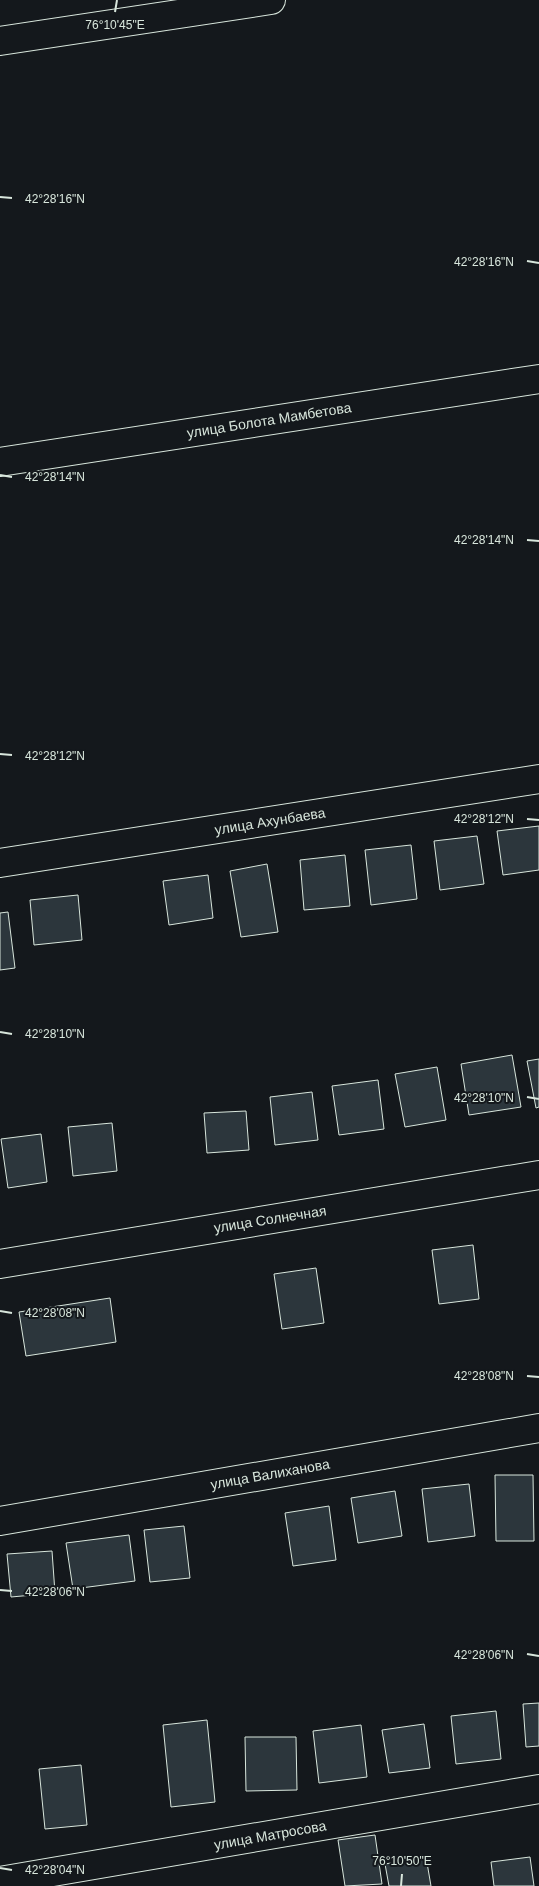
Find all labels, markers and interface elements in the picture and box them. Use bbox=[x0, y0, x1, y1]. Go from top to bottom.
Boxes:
text: 76°10'45"E bbox=[85, 18, 145, 32]
text: 42°28'16"N bbox=[25, 192, 85, 206]
text: 42°28'16"N bbox=[454, 255, 514, 269]
street label: улица Болота Мамбетова bbox=[186, 399, 353, 441]
text: 42°28'14"N bbox=[25, 470, 85, 484]
text: 42°28'14"N bbox=[454, 533, 514, 547]
text: 42°28'12"N bbox=[25, 749, 85, 763]
street label: улица Ахунбаева bbox=[214, 804, 327, 838]
text: 42°28'12"N bbox=[454, 812, 514, 826]
text: 42°28'10"N bbox=[25, 1027, 85, 1041]
text: 42°28'10"N bbox=[454, 1091, 514, 1105]
street label: улица Солнечная bbox=[213, 1202, 327, 1236]
text: 42°28'08"N bbox=[25, 1306, 85, 1320]
text: 42°28'08"N bbox=[454, 1369, 514, 1383]
street label: улица Валиханова bbox=[209, 1456, 331, 1492]
text: 42°28'06"N bbox=[25, 1585, 85, 1599]
text: 42°28'06"N bbox=[454, 1648, 514, 1662]
street label: улица Матросова bbox=[213, 1817, 328, 1853]
text: 76°10'50"E bbox=[372, 1854, 432, 1868]
text: 42°28'04"N bbox=[25, 1863, 85, 1877]

